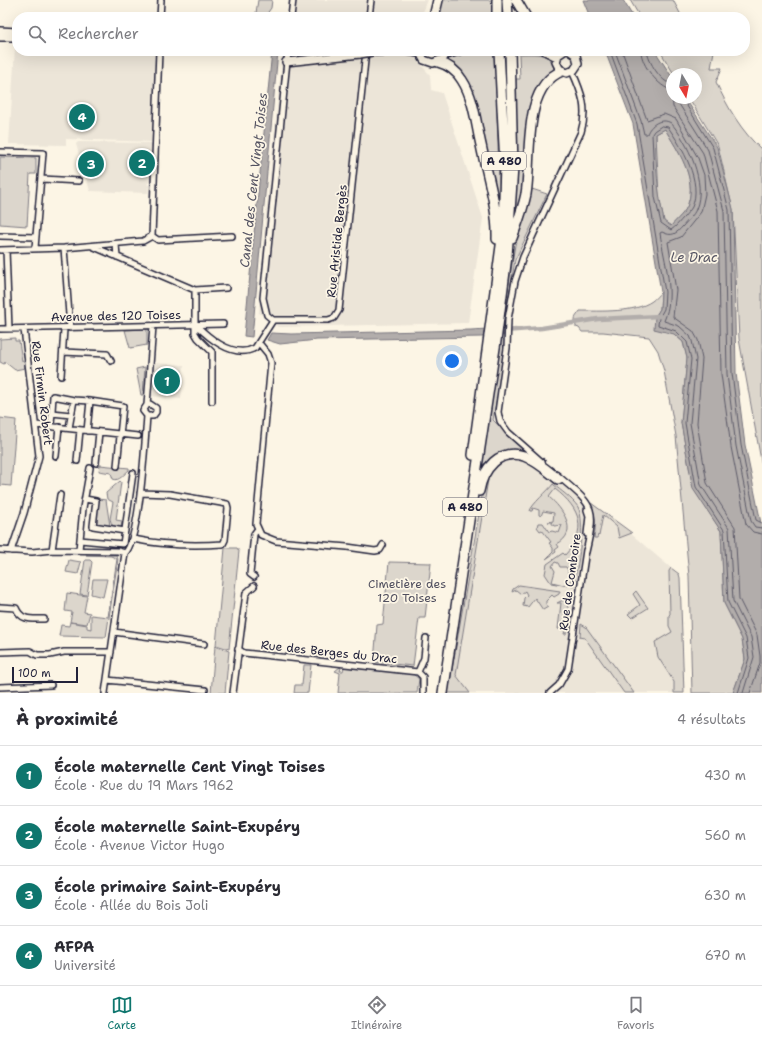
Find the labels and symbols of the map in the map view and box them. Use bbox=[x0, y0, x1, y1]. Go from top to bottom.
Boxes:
north arrow bbox=[666, 68, 702, 104]
water label: Canal des Cent Vingt Toises bbox=[236, 92, 271, 268]
pin: 4 bbox=[69, 102, 95, 132]
pin: 2 bbox=[129, 148, 155, 178]
pin: 3 bbox=[78, 149, 104, 179]
road number: A 480 bbox=[482, 152, 526, 170]
street label: Rue Aristide Bergès bbox=[323, 184, 351, 298]
water label: Le Drac bbox=[670, 249, 718, 266]
street label: Avenue des 120 Toises bbox=[51, 307, 181, 325]
street label: Rue Firmin Robert bbox=[28, 340, 56, 446]
your location bbox=[442, 351, 462, 371]
pin: 1 bbox=[154, 366, 180, 396]
road number: A 480 bbox=[443, 498, 487, 516]
street label: Rue de Comboire bbox=[555, 532, 585, 632]
park label: Cimetière des 120 Toises bbox=[368, 576, 446, 606]
street label: Rue des Berges du Drac bbox=[260, 637, 398, 667]
scale bar bbox=[12, 665, 78, 684]

